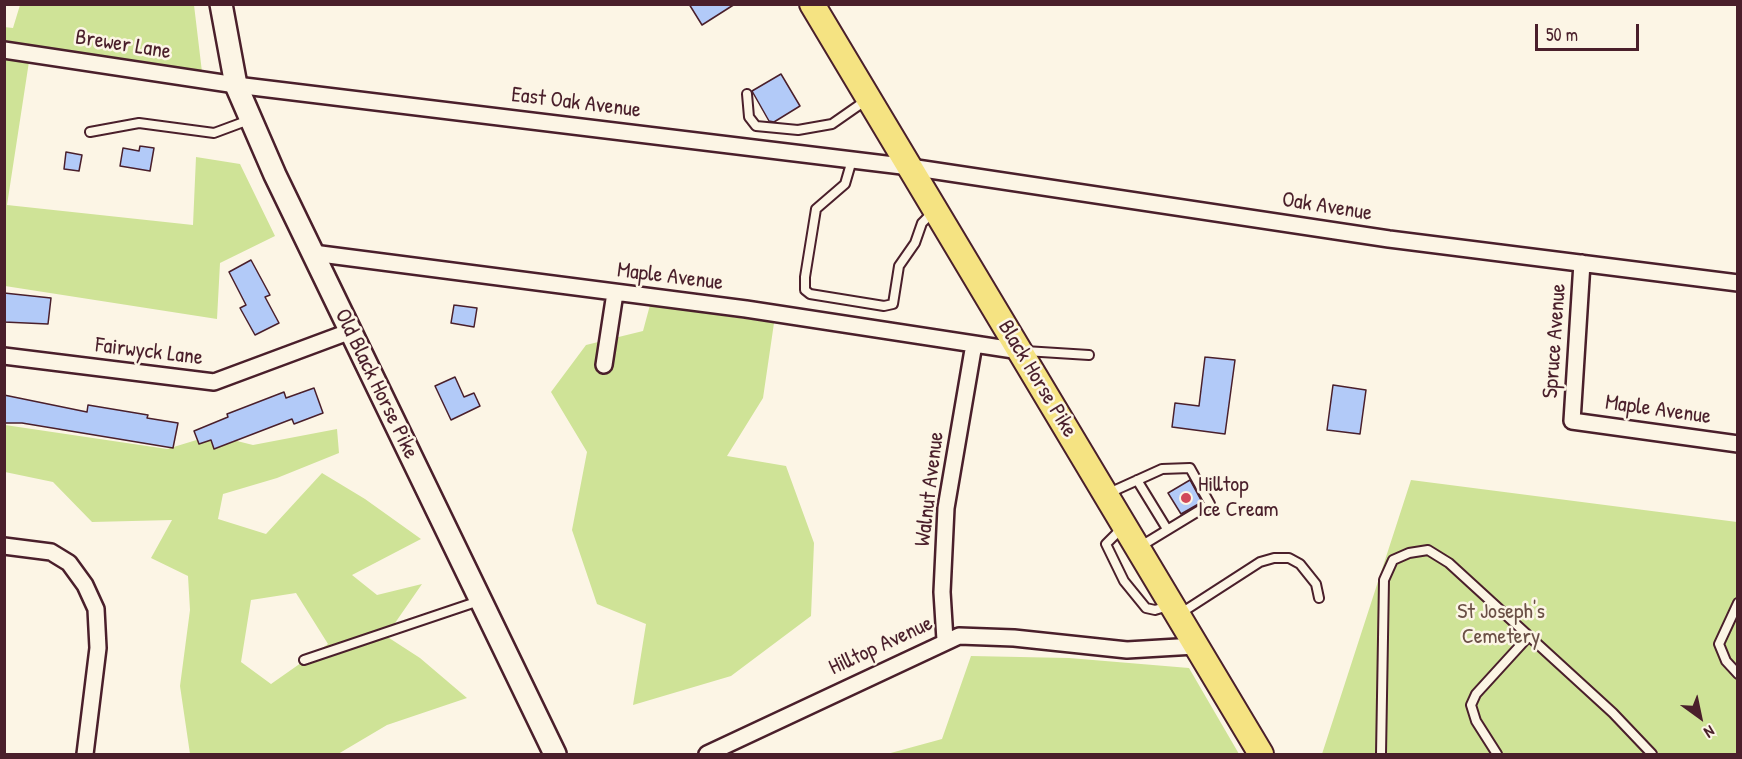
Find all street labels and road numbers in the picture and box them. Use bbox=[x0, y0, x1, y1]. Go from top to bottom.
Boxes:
street label: Brewer Lane bbox=[73, 24, 173, 66]
street label: East Oak Avenue bbox=[510, 82, 642, 124]
street label: Oak Avenue bbox=[1280, 187, 1374, 227]
street label: Maple Avenue bbox=[615, 257, 725, 297]
street label: Spruce Avenue bbox=[1538, 283, 1572, 399]
street label: Old Black Horse Pike bbox=[328, 305, 424, 463]
street label: Black Horse Pike bbox=[992, 316, 1082, 442]
street label: Fairwyck Lane bbox=[94, 332, 204, 372]
street label: Maple Avenue bbox=[1603, 390, 1713, 430]
street label: Walnut Avenue bbox=[910, 430, 950, 548]
street label: Hilltop Avenue bbox=[825, 610, 937, 682]

